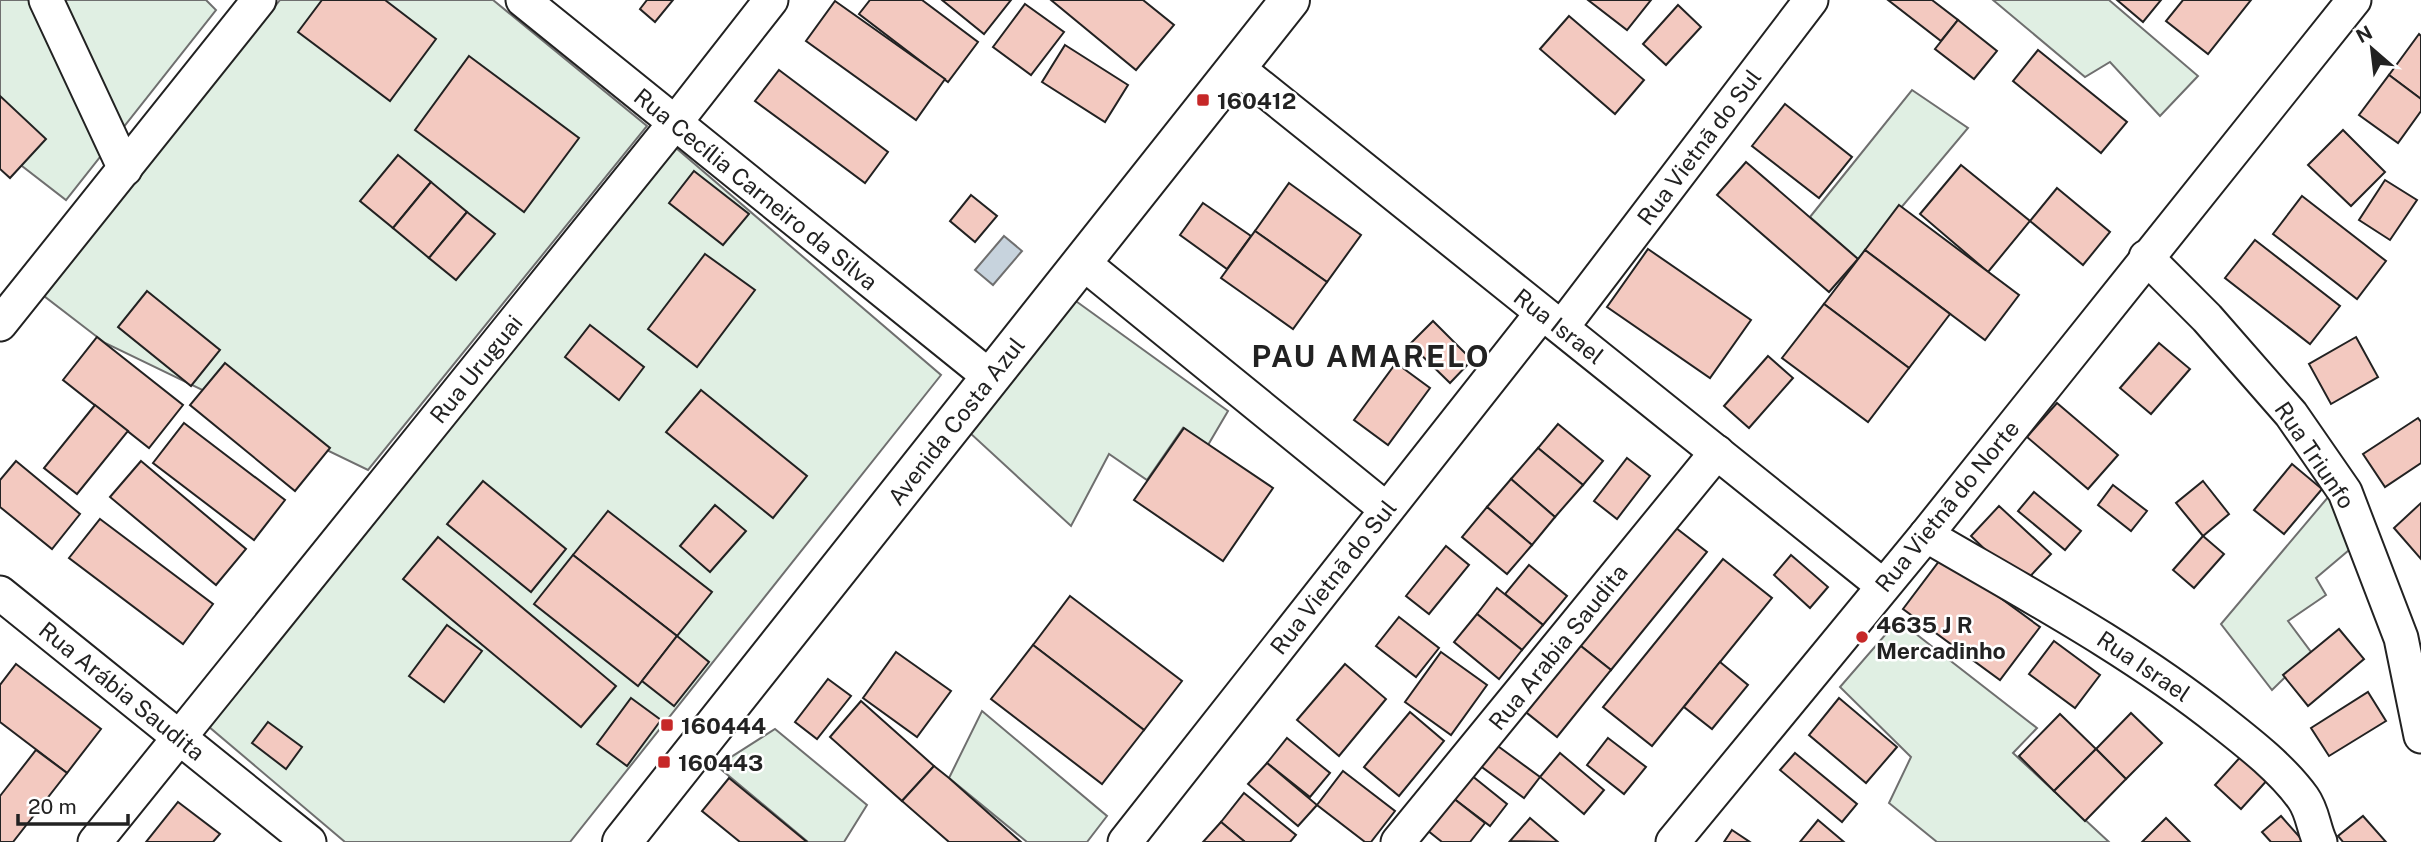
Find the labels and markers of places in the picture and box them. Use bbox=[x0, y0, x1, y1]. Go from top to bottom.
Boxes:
place label: 160412 bbox=[1217, 87, 1296, 114]
marker: 160412 bbox=[1195, 92, 1211, 108]
place label: 4635 J R Mercadinho bbox=[1876, 611, 2006, 664]
marker: 4635 J R Mercadinho bbox=[1854, 629, 1870, 645]
place label: 160444 bbox=[681, 712, 766, 739]
marker: 160444 bbox=[659, 717, 675, 733]
place label: 160443 bbox=[678, 749, 763, 776]
marker: 160443 bbox=[656, 754, 672, 770]

